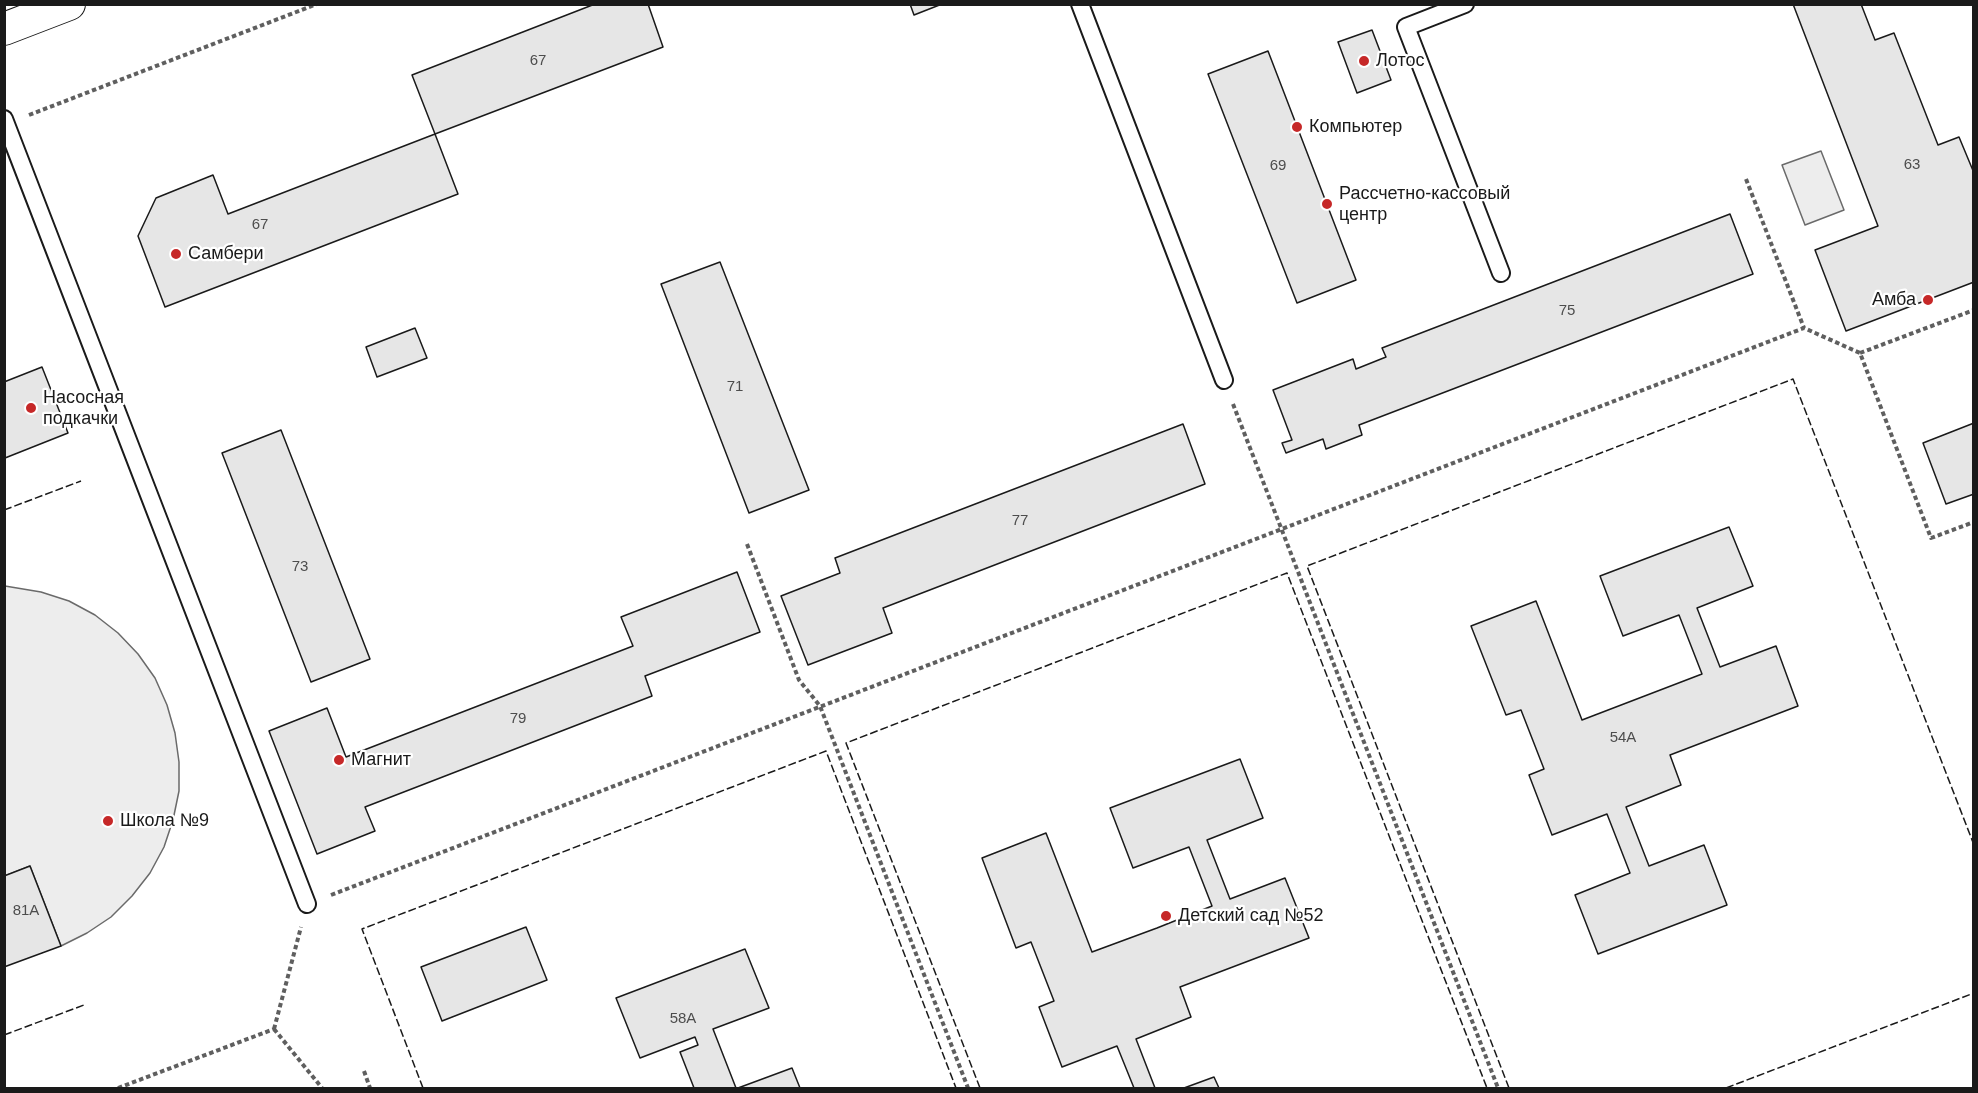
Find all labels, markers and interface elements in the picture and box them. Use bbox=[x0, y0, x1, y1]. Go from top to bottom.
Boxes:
place label: Лотос bbox=[1376, 50, 1424, 72]
house number: 67 bbox=[530, 52, 546, 70]
marker: Лотос bbox=[1357, 54, 1371, 68]
place label: Компьютер bbox=[1309, 116, 1402, 138]
marker: Компьютер bbox=[1290, 120, 1304, 134]
house number: 63 bbox=[1904, 156, 1920, 174]
house number: 69 bbox=[1270, 157, 1286, 175]
place label: Рассчетно-кассовый центр bbox=[1339, 183, 1510, 226]
marker: Рассчетно-кассовый центр bbox=[1320, 197, 1334, 211]
house number: 67 bbox=[252, 216, 268, 234]
place label: Самбери bbox=[188, 243, 264, 265]
marker: Самбери bbox=[169, 247, 183, 261]
place label: Амба bbox=[1872, 289, 1916, 311]
marker: Амба bbox=[1921, 293, 1935, 307]
house number: 75 bbox=[1559, 302, 1575, 320]
house number: 71 bbox=[727, 378, 743, 396]
place label: Насосная подкачки bbox=[43, 387, 124, 430]
marker: Насосная подкачки bbox=[24, 401, 38, 415]
house number: 77 bbox=[1012, 512, 1028, 530]
house number: 73 bbox=[292, 558, 308, 576]
house number: 79 bbox=[510, 710, 526, 728]
house number: 54А bbox=[1610, 729, 1636, 747]
place label: Магнит bbox=[351, 749, 411, 771]
marker: Магнит bbox=[332, 753, 346, 767]
place label: Школа №9 bbox=[120, 810, 209, 832]
marker: Школа №9 bbox=[101, 814, 115, 828]
house number: 81А bbox=[13, 902, 39, 920]
place label: Детский сад №52 bbox=[1178, 905, 1323, 927]
marker: Детский сад №52 bbox=[1159, 909, 1173, 923]
house number: 58А bbox=[670, 1010, 696, 1028]

